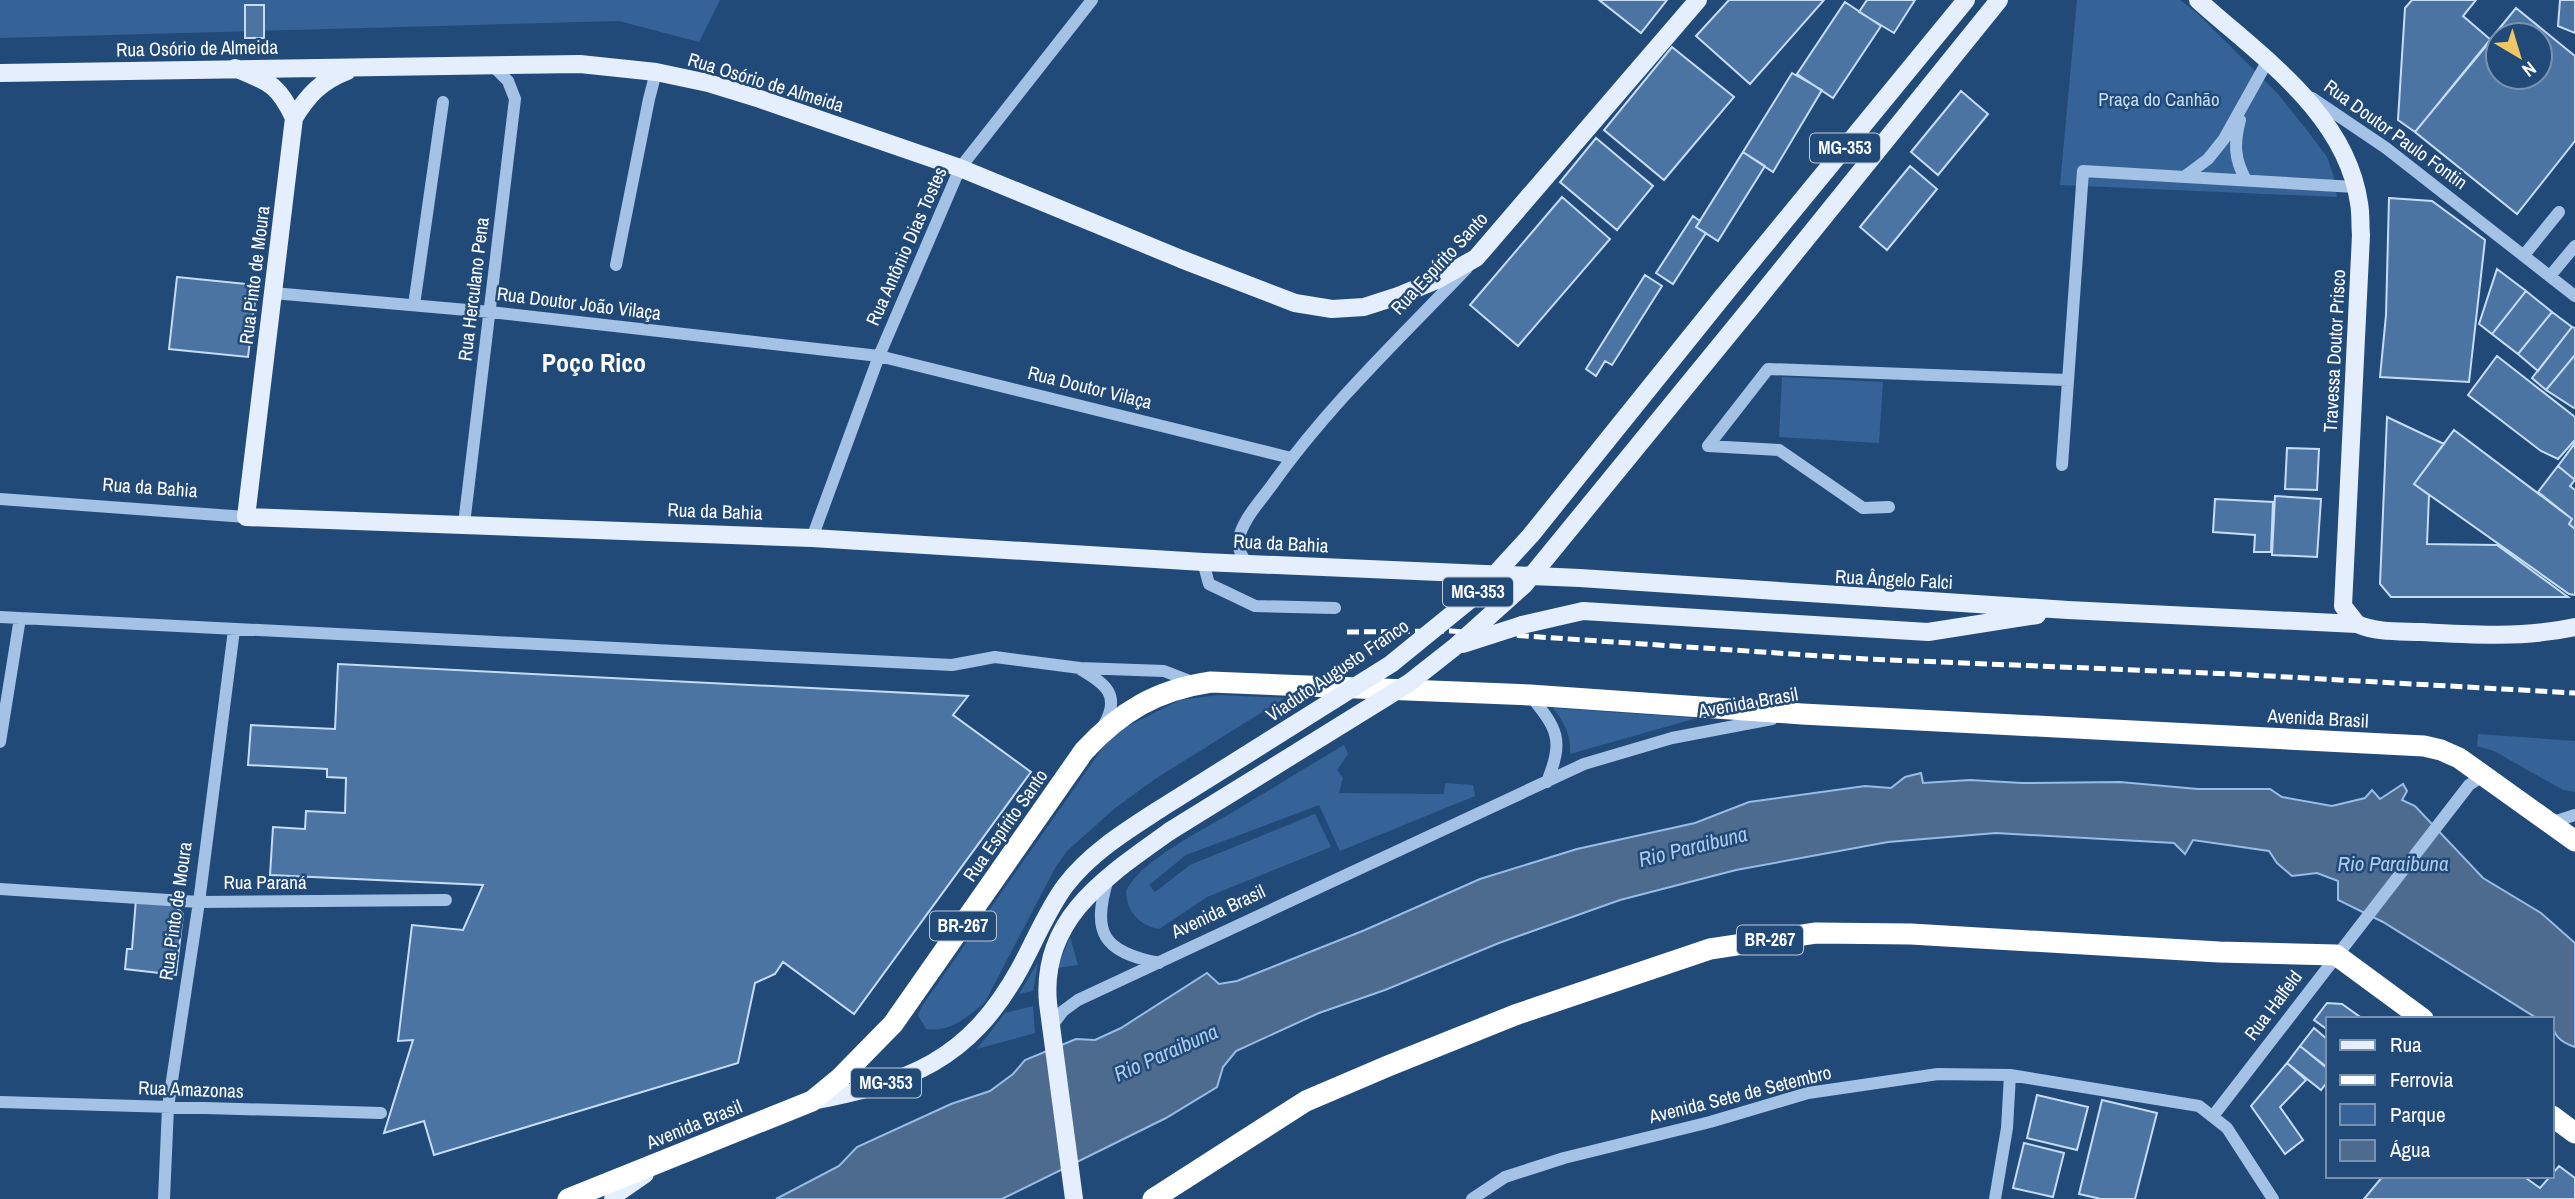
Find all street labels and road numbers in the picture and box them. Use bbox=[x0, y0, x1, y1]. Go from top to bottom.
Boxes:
street label: Rua Osório de Almeida bbox=[116, 34, 279, 62]
street label: Rua Osório de Almeida bbox=[685, 46, 848, 118]
street label: Rua Doutor Paulo Fontin bbox=[2319, 73, 2473, 195]
road number: MG-353 bbox=[1810, 134, 1880, 162]
street label: Rua Antônio Dias Tostes bbox=[859, 162, 953, 330]
street label: Rua Pinto de Moura bbox=[233, 204, 275, 346]
street label: Rua Espírito Santo bbox=[1385, 206, 1493, 320]
street label: Rua Herculano Pena bbox=[451, 215, 495, 362]
street label: Travessa Doutor Prisco bbox=[2317, 269, 2351, 433]
street label: Rua Doutor João Vilaça bbox=[495, 280, 663, 326]
street label: Rua Doutor Vilaça bbox=[1025, 359, 1155, 415]
street label: Rua da Bahia bbox=[102, 471, 199, 503]
street label: Rua da Bahia bbox=[667, 496, 763, 526]
street label: Rua da Bahia bbox=[1233, 528, 1330, 558]
street label: Rua Ângelo Falci bbox=[1834, 563, 1954, 595]
road number: MG-353 bbox=[1443, 578, 1513, 606]
street label: Viaduto Augusto Franco bbox=[1261, 613, 1413, 727]
street label: Avenida Brasil bbox=[1695, 680, 1800, 724]
street label: Avenida Brasil bbox=[2266, 702, 2369, 734]
street label: Rua Espírito Santo bbox=[957, 764, 1053, 886]
street label: Rua Pinto de Moura bbox=[152, 840, 198, 982]
street label: Rua Paraná bbox=[223, 869, 307, 895]
street label: Avenida Brasil bbox=[1166, 878, 1269, 945]
road number: BR-267 bbox=[930, 911, 996, 940]
road number: BR-267 bbox=[1737, 925, 1803, 954]
street label: Rua Halfeld bbox=[2238, 965, 2308, 1045]
street label: Avenida Sete de Setembro bbox=[1645, 1059, 1834, 1129]
road number: MG-353 bbox=[851, 1068, 921, 1098]
street label: Rua Amazonas bbox=[138, 1074, 244, 1104]
street label: Avenida Brasil bbox=[641, 1093, 746, 1155]

